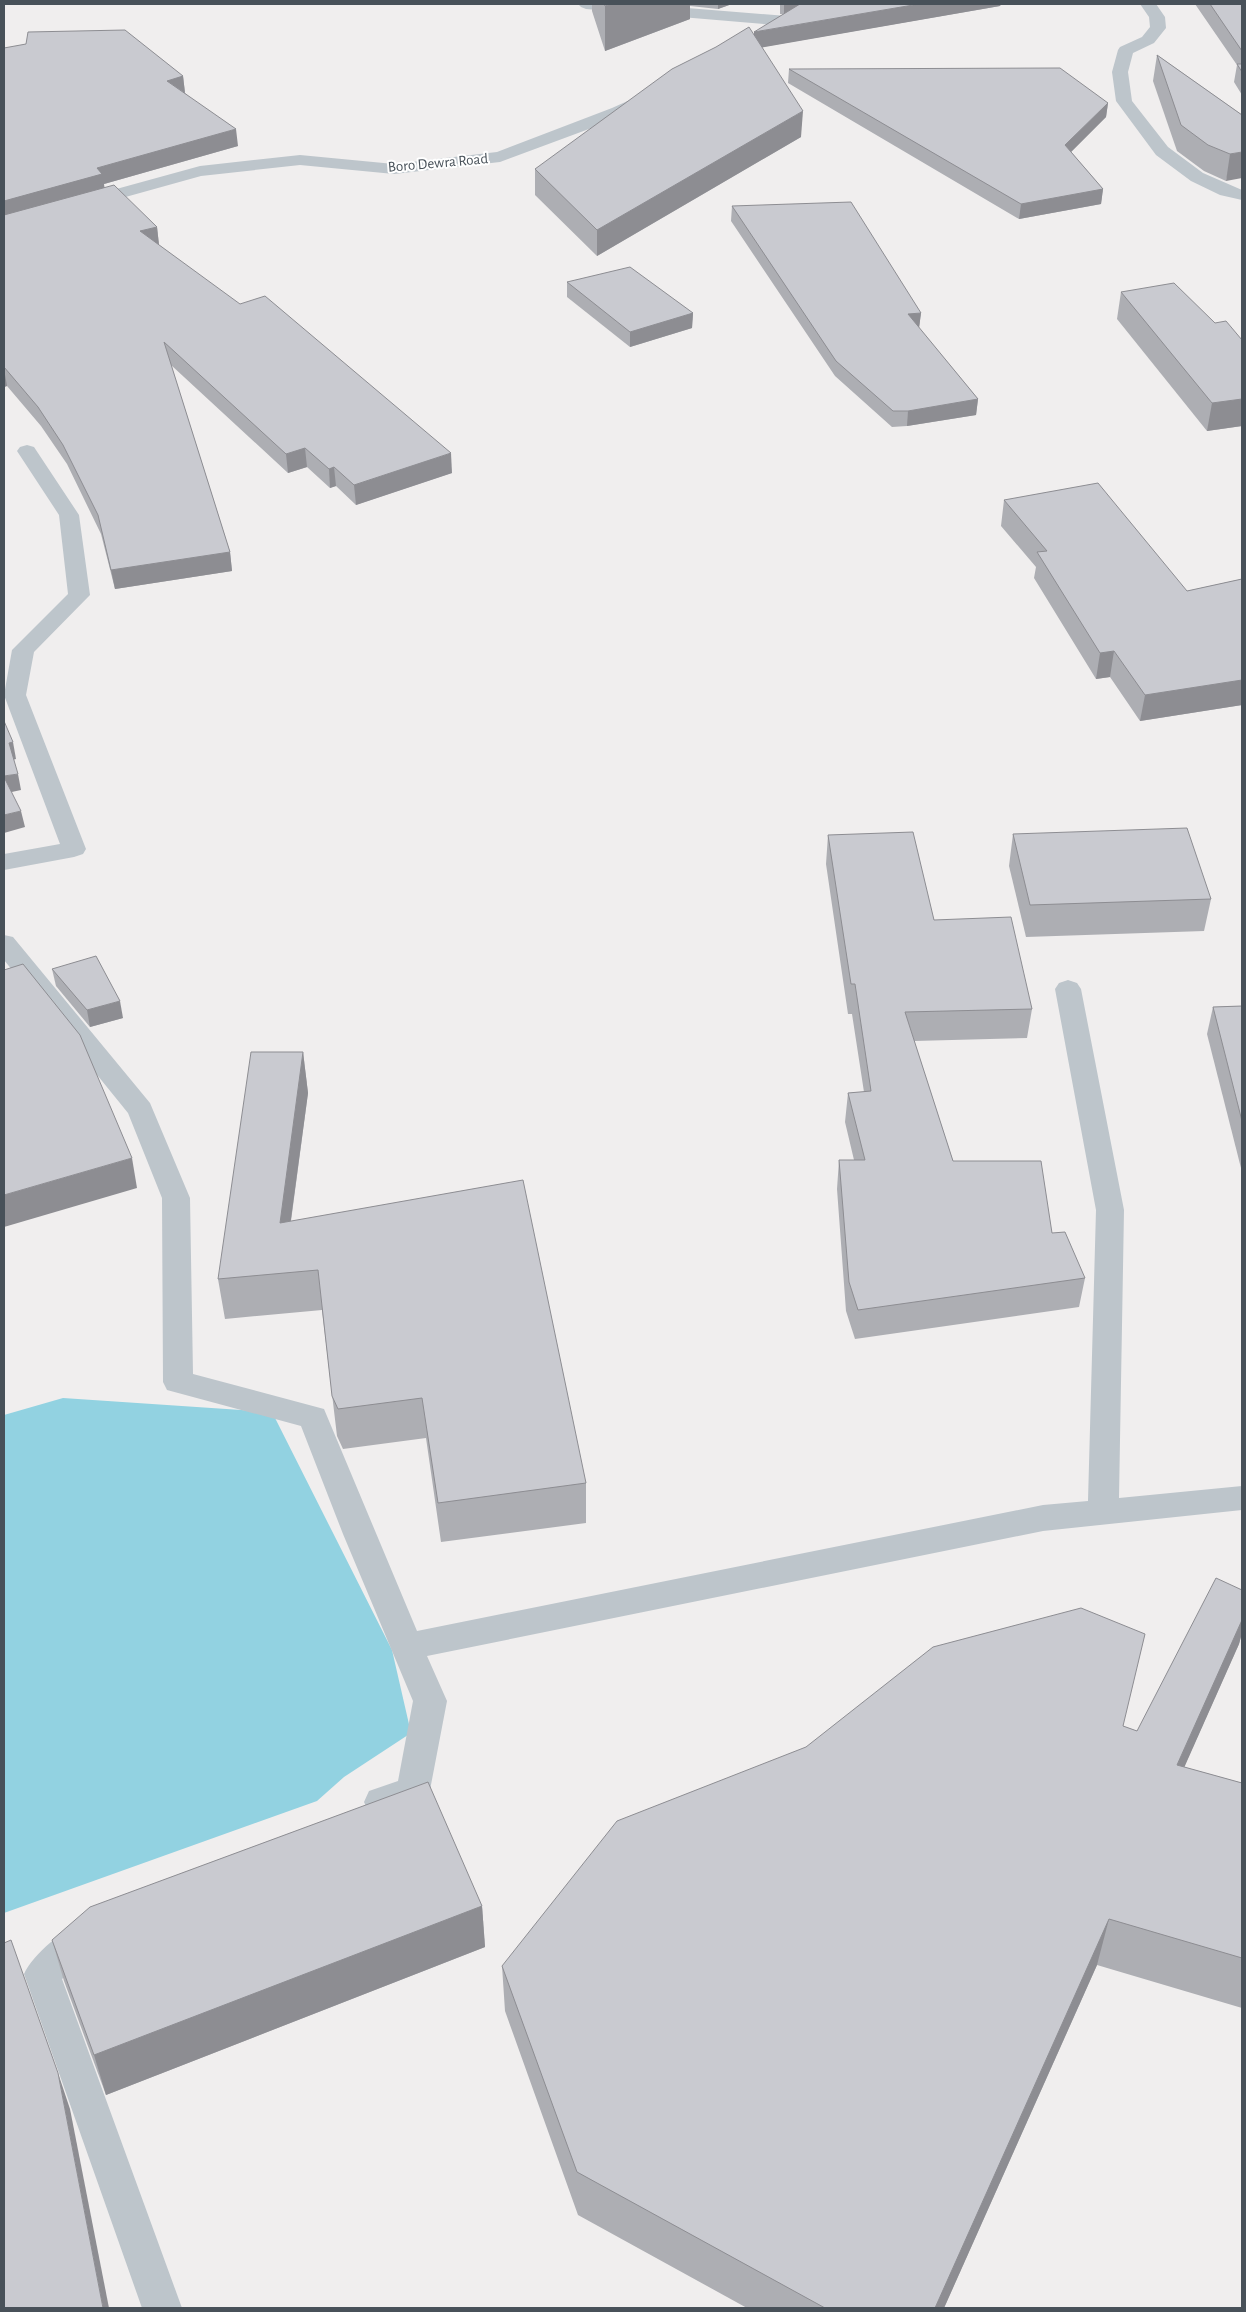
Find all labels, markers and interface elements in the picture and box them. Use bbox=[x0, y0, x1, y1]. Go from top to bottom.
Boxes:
street label: Boro Dewra Road bbox=[387, 151, 489, 175]

